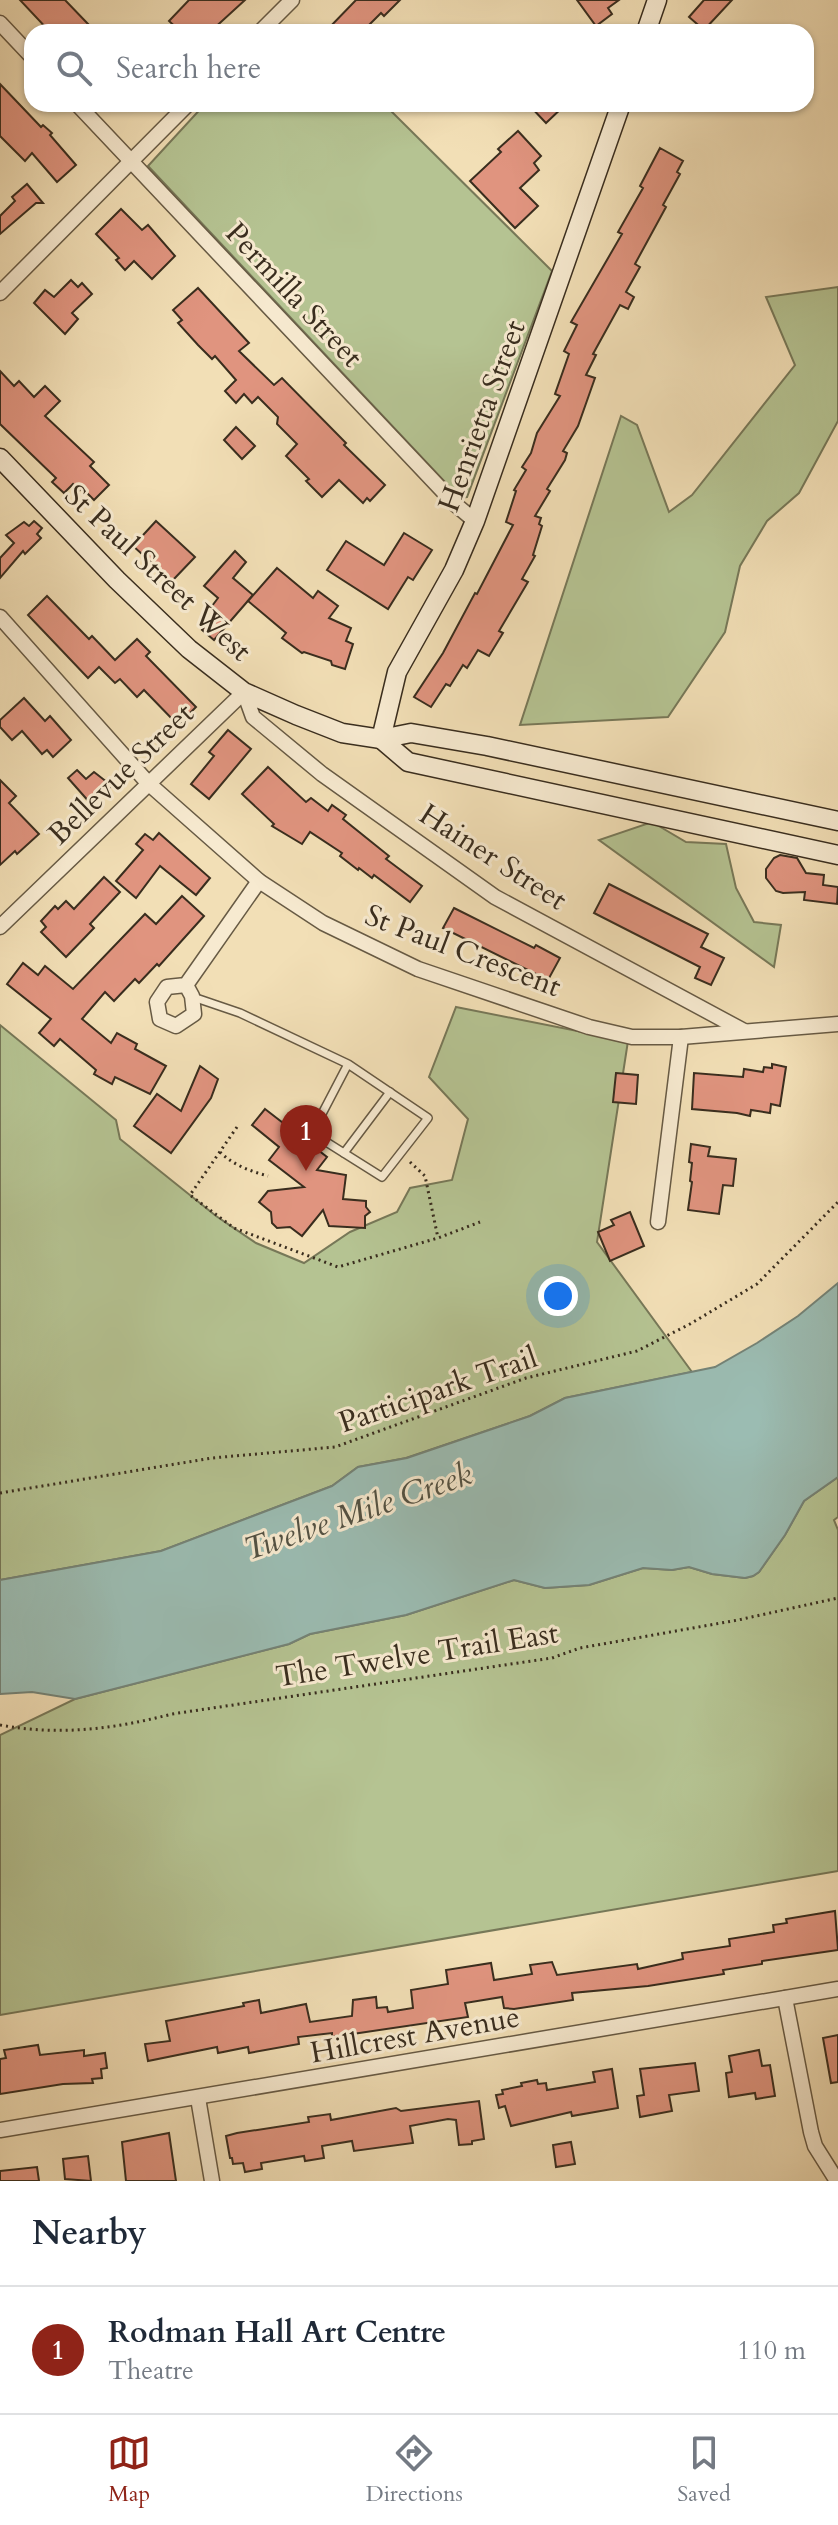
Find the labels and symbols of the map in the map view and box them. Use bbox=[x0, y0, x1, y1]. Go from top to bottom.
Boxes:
street label: Permilla Street bbox=[216, 214, 372, 377]
street label: Henrietta Street bbox=[428, 314, 536, 517]
street label: St Paul Street West bbox=[56, 476, 261, 671]
street label: Bellevue Street bbox=[39, 693, 203, 854]
street label: Hainer Street bbox=[411, 794, 575, 920]
street label: St Paul Crescent bbox=[359, 895, 567, 1007]
pin: 1 bbox=[280, 1105, 332, 1171]
your location bbox=[538, 1276, 578, 1316]
street label: Participark Trail bbox=[333, 1337, 543, 1443]
water label: Twelve Mile Creek bbox=[238, 1452, 478, 1572]
street label: The Twelve Trail East bbox=[273, 1612, 562, 1698]
street label: Hillcrest Avenue bbox=[307, 1996, 523, 2074]

